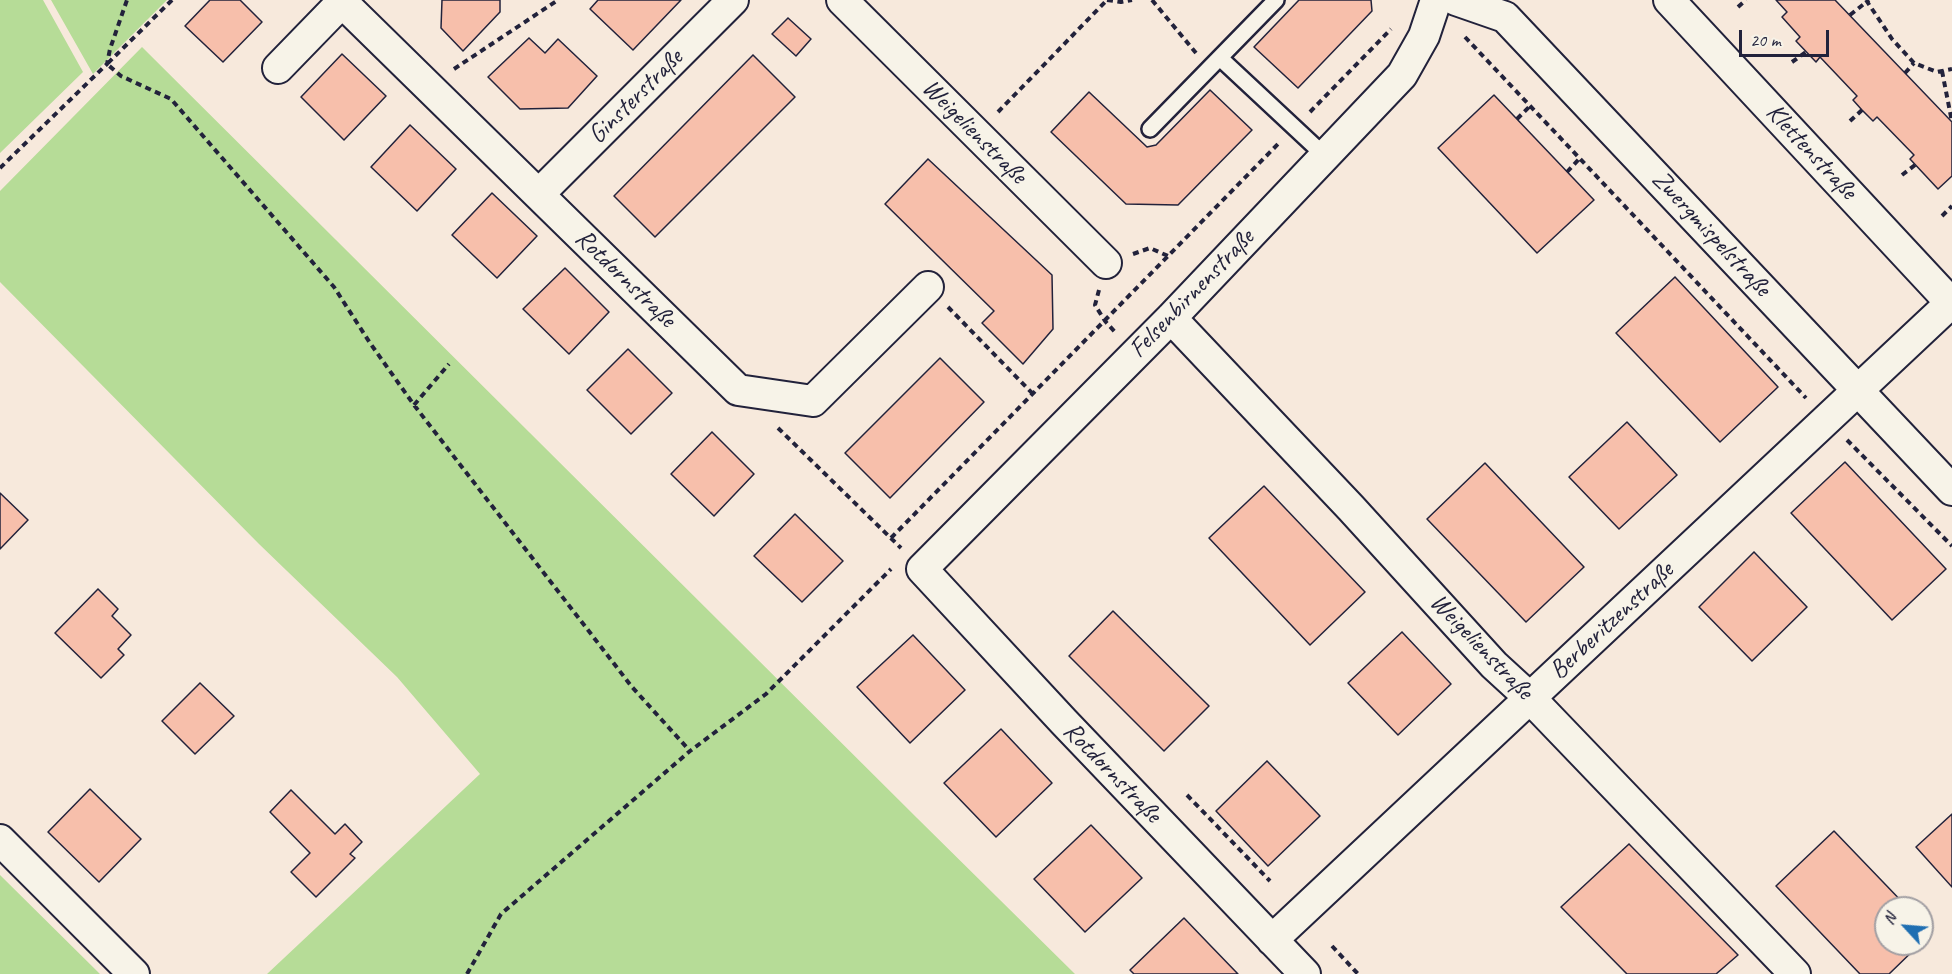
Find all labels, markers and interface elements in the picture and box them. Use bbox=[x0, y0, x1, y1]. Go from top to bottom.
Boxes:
scale bar bbox=[1742, 18, 1832, 56]
text: 20 m bbox=[1750, 29, 1781, 51]
street label: Ginsterstraße bbox=[582, 43, 690, 151]
street label: Weigelienstraße bbox=[915, 73, 1033, 191]
street label: Klettenstraße bbox=[1759, 98, 1863, 206]
street label: Zwergmispelstraße bbox=[1645, 165, 1777, 303]
street label: Rotdornstraße bbox=[568, 223, 682, 335]
street label: Felsenbirnenstraße bbox=[1123, 223, 1261, 365]
street label: Berberitzenstraße bbox=[1543, 556, 1681, 686]
street label: Weigelienstraße bbox=[1423, 587, 1539, 707]
street label: Rotdornstraße bbox=[1056, 716, 1168, 830]
north arrow bbox=[1874, 896, 1934, 956]
text: N bbox=[1878, 910, 1901, 928]

